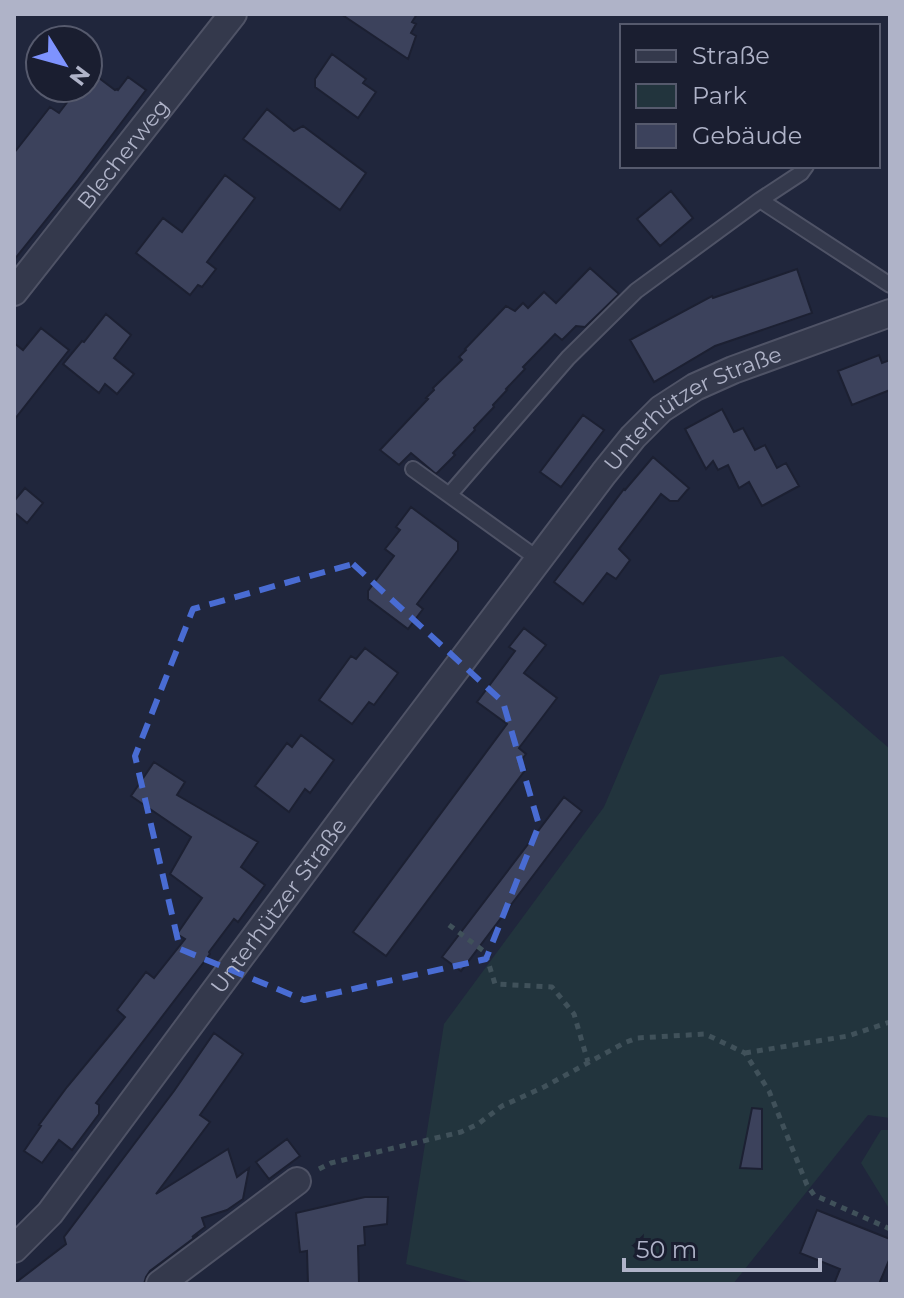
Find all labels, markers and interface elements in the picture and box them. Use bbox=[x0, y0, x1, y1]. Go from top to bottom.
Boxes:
north arrow bbox=[24, 24, 104, 104]
legend bbox=[620, 24, 880, 168]
text: Straße bbox=[692, 41, 770, 70]
text: N bbox=[63, 61, 96, 91]
text: Park bbox=[692, 81, 747, 110]
street label: Blecherweg bbox=[71, 93, 175, 214]
text: Gebäude bbox=[692, 121, 802, 150]
street label: Unterhützer Straße bbox=[598, 340, 785, 476]
street label: Unterhützer Straße bbox=[204, 812, 352, 999]
scale bar bbox=[624, 1222, 820, 1272]
text: 50 m bbox=[636, 1235, 697, 1264]

